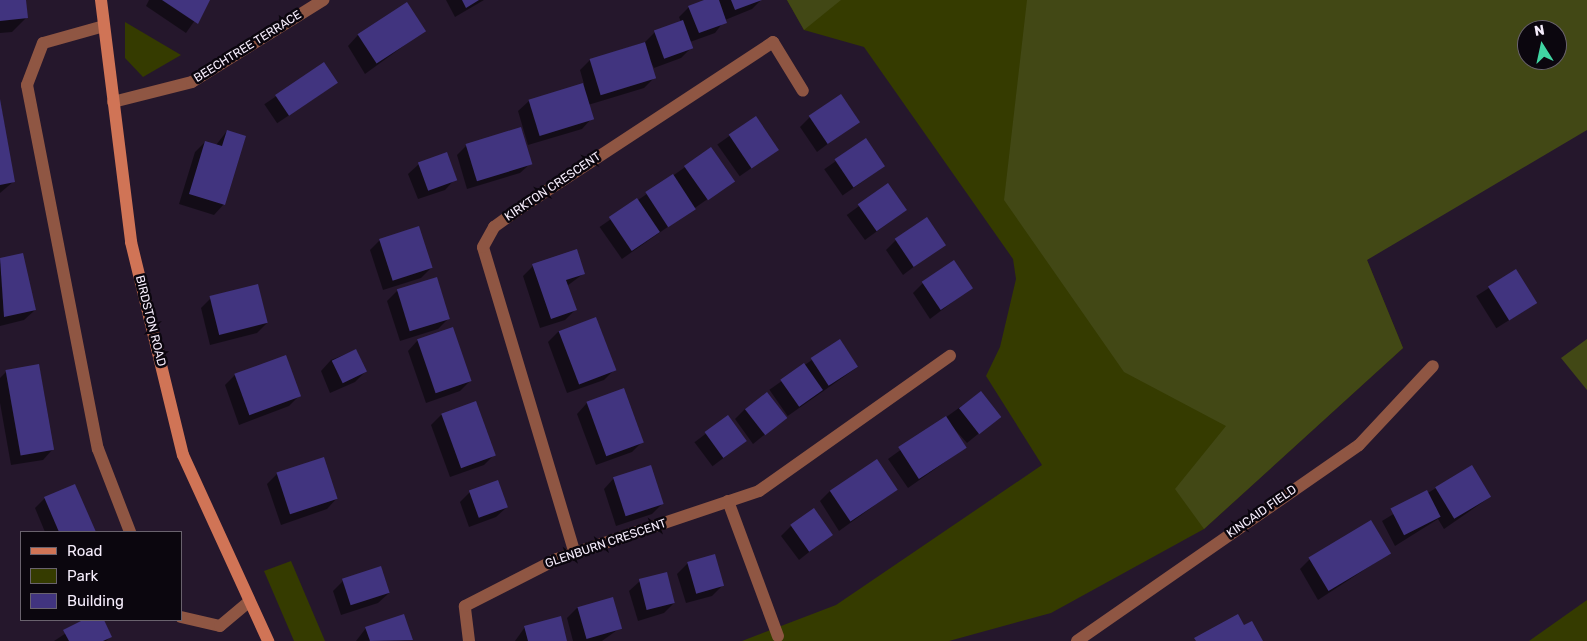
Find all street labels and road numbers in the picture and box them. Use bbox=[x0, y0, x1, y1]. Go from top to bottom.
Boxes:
street label: BEECHTREE TERRACE bbox=[191, 8, 305, 86]
street label: KIRKTON CRESCENT bbox=[502, 149, 604, 225]
street label: BIRDSTON ROAD bbox=[132, 274, 168, 368]
street label: KINCAID FIELD bbox=[1224, 483, 1300, 541]
street label: GLENBURN CRESCENT bbox=[543, 516, 669, 572]

